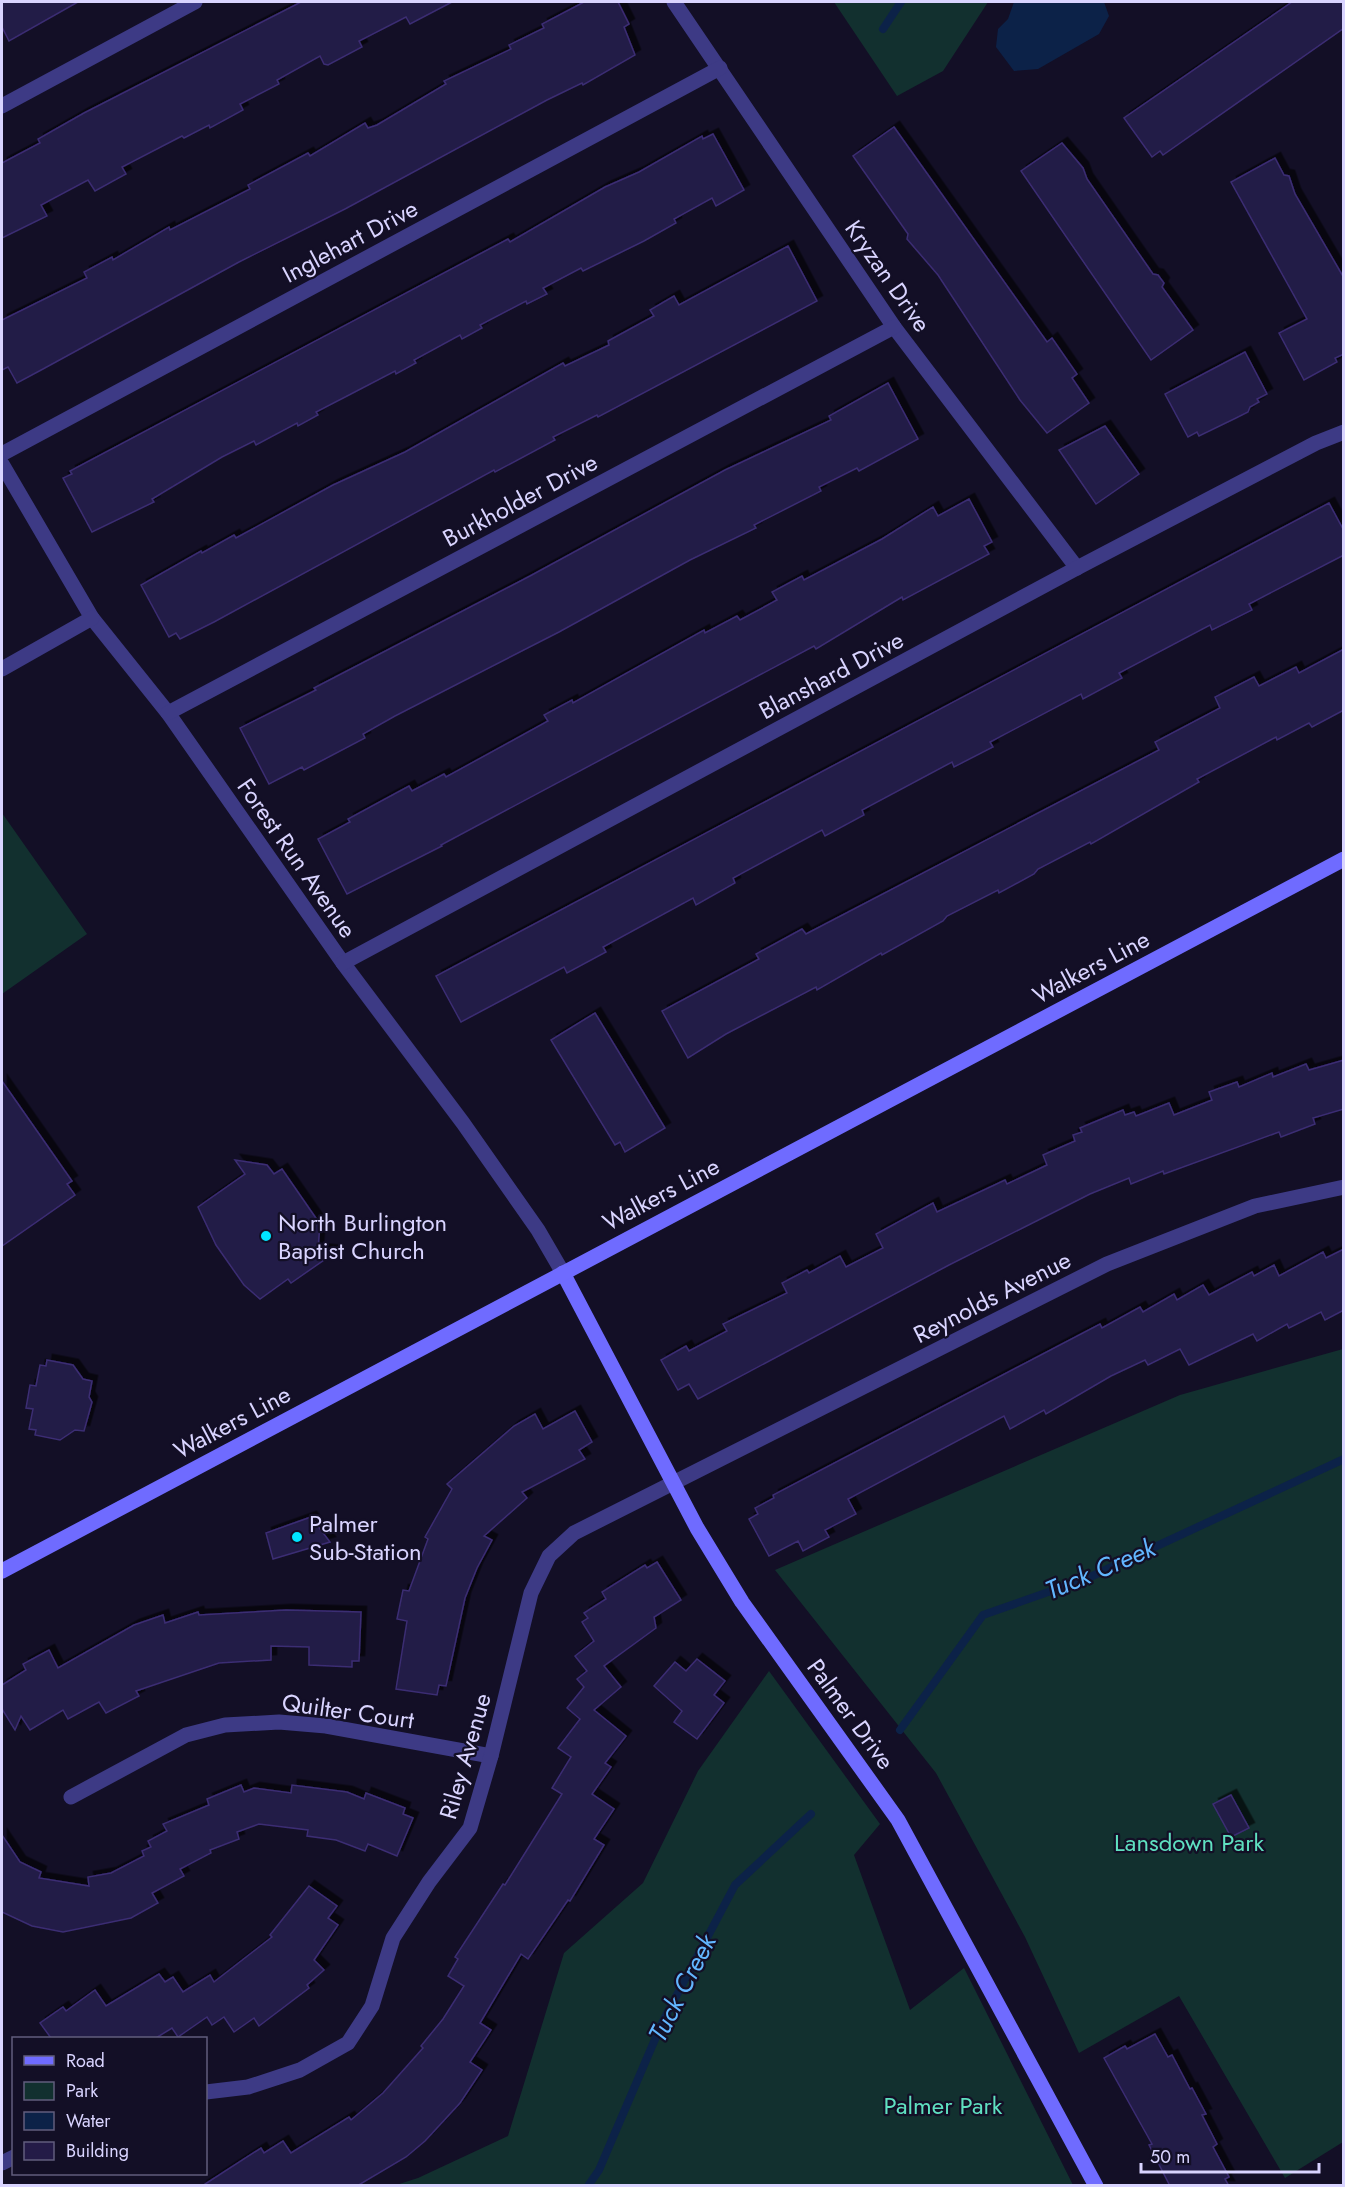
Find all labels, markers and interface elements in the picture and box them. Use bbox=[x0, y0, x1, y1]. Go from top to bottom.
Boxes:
street label: Inglehart Drive bbox=[276, 191, 424, 291]
street label: Kryzan Drive bbox=[837, 213, 939, 339]
street label: Burkholder Drive bbox=[436, 444, 604, 556]
street label: Blanshard Drive bbox=[752, 622, 910, 728]
street label: Forest Run Avenue bbox=[229, 771, 365, 945]
street label: Walkers Line bbox=[1026, 921, 1156, 1013]
street label: Walkers Line bbox=[596, 1148, 726, 1240]
place label: North Burlington Baptist Church bbox=[278, 1205, 447, 1268]
marker: North Burlington Baptist Church bbox=[259, 1229, 273, 1243]
street label: Reynolds Avenue bbox=[907, 1242, 1077, 1352]
street label: Walkers Line bbox=[167, 1376, 297, 1468]
place label: Palmer Sub-Station bbox=[309, 1506, 422, 1569]
water label: Tuck Creek bbox=[1039, 1528, 1163, 1609]
marker: Palmer Sub-Station bbox=[290, 1530, 304, 1544]
street label: Palmer Drive bbox=[799, 1651, 903, 1777]
street label: Quilter Court bbox=[280, 1684, 417, 1738]
street label: Riley Avenue bbox=[430, 1689, 500, 1823]
park label: Lansdown Park bbox=[1114, 1825, 1264, 1860]
water label: Tuck Creek bbox=[639, 1926, 726, 2049]
legend bbox=[12, 2037, 207, 2175]
text: Road bbox=[66, 2048, 105, 2074]
text: Park bbox=[66, 2078, 98, 2104]
park label: Palmer Park bbox=[884, 2088, 1003, 2123]
text: Water bbox=[66, 2108, 111, 2134]
scale bar bbox=[1141, 2136, 1320, 2174]
text: Building bbox=[66, 2138, 129, 2164]
text: 50 m bbox=[1150, 2144, 1190, 2170]

